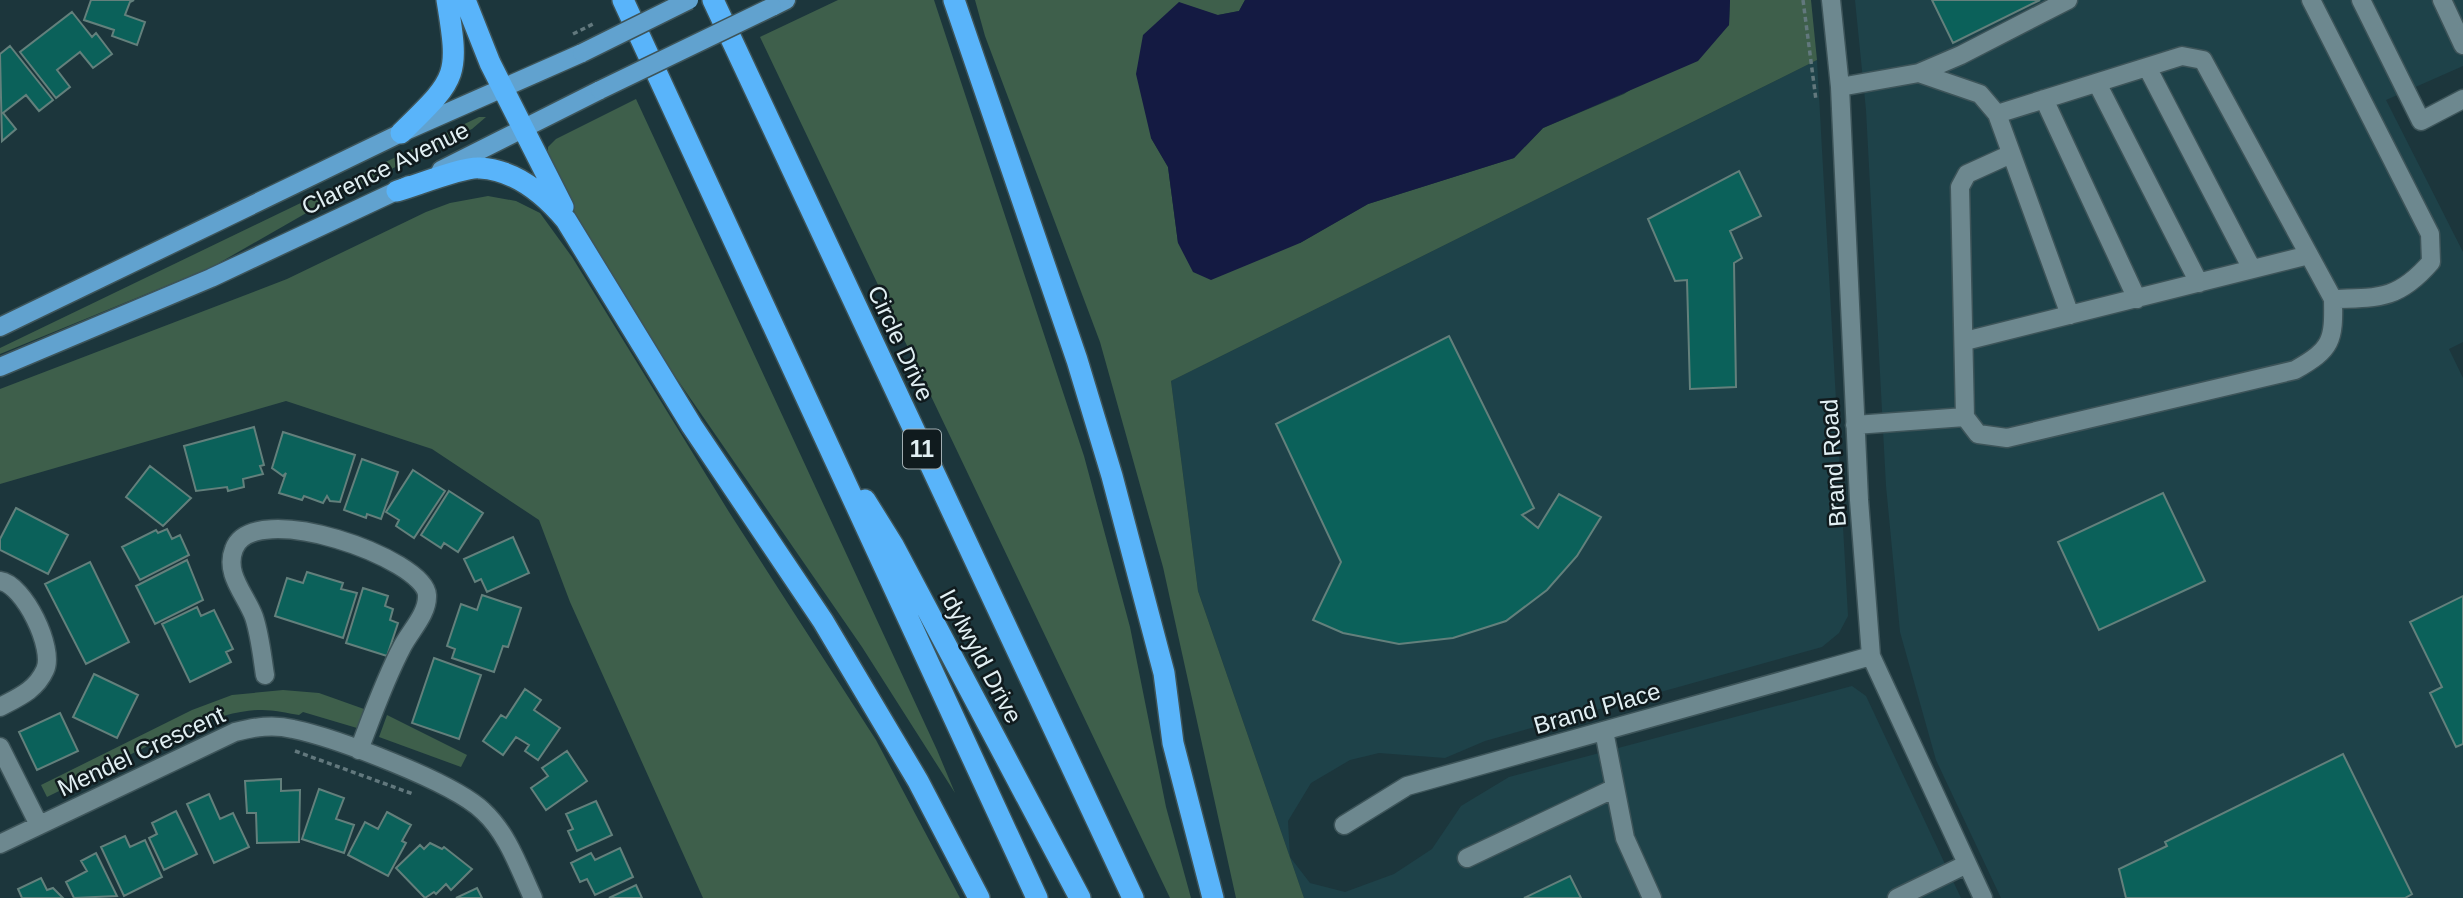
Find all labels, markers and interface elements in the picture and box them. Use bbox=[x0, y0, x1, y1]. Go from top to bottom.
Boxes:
street label: Clarence Avenue bbox=[297, 116, 473, 220]
street label: Circle Drive bbox=[863, 281, 939, 405]
street label: Brand Road bbox=[1815, 398, 1851, 528]
road number: 11 bbox=[903, 430, 941, 468]
street label: Idylwyld Drive bbox=[934, 584, 1028, 728]
street label: Brand Place bbox=[1530, 677, 1664, 739]
street label: Mendel Crescent bbox=[53, 700, 229, 802]

